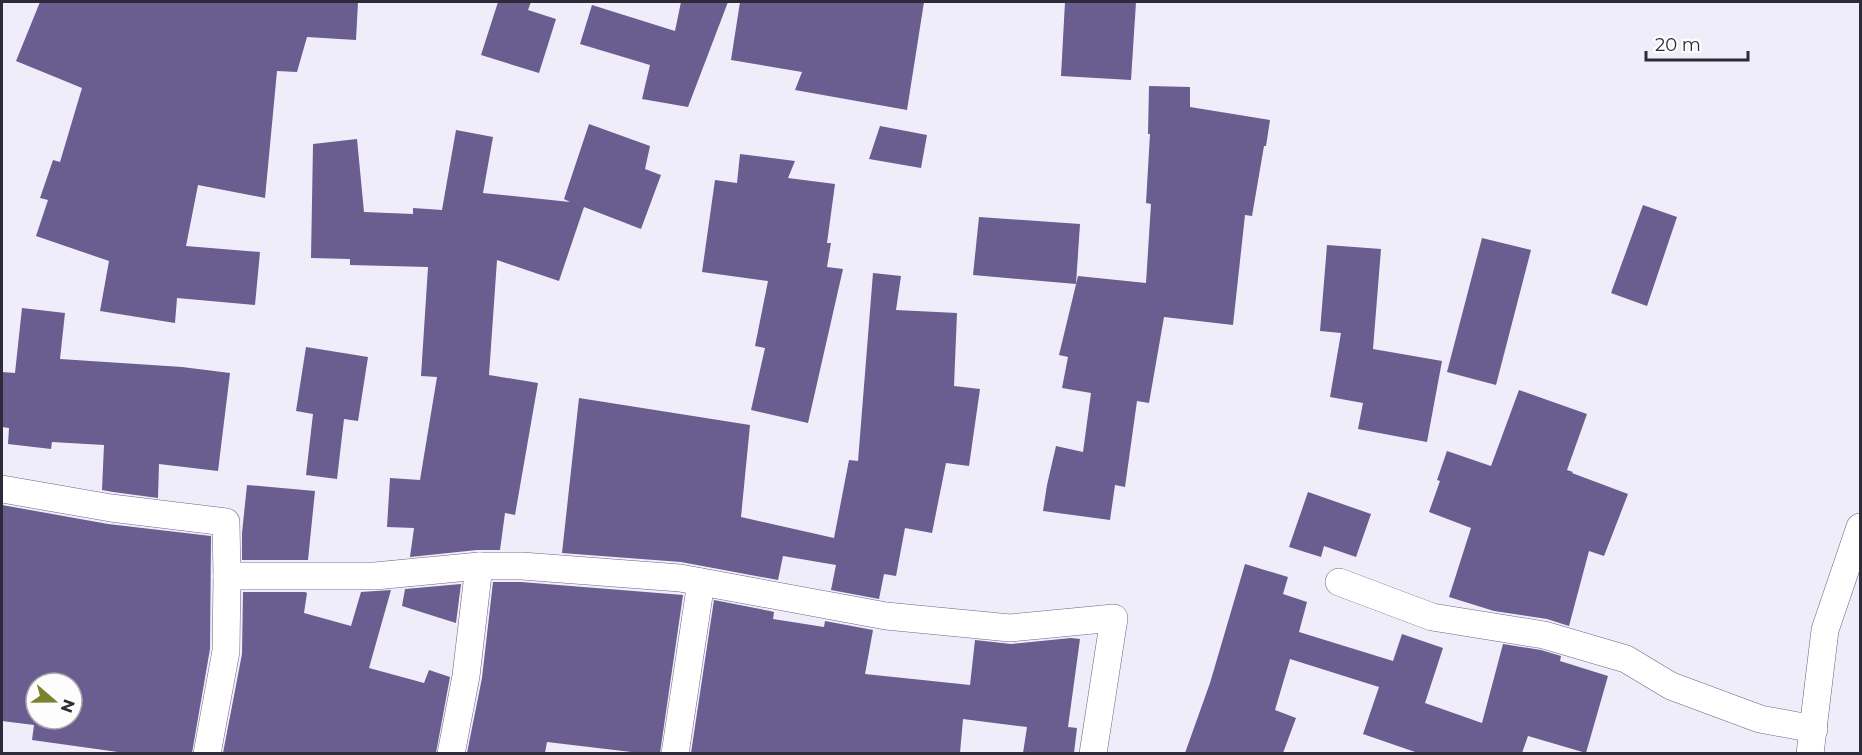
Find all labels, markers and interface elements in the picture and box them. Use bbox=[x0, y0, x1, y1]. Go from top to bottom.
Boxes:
scale bar bbox=[1646, 24, 1748, 62]
text: 20 m bbox=[1655, 34, 1701, 56]
north arrow bbox=[24, 671, 84, 731]
text: N bbox=[56, 697, 79, 715]

